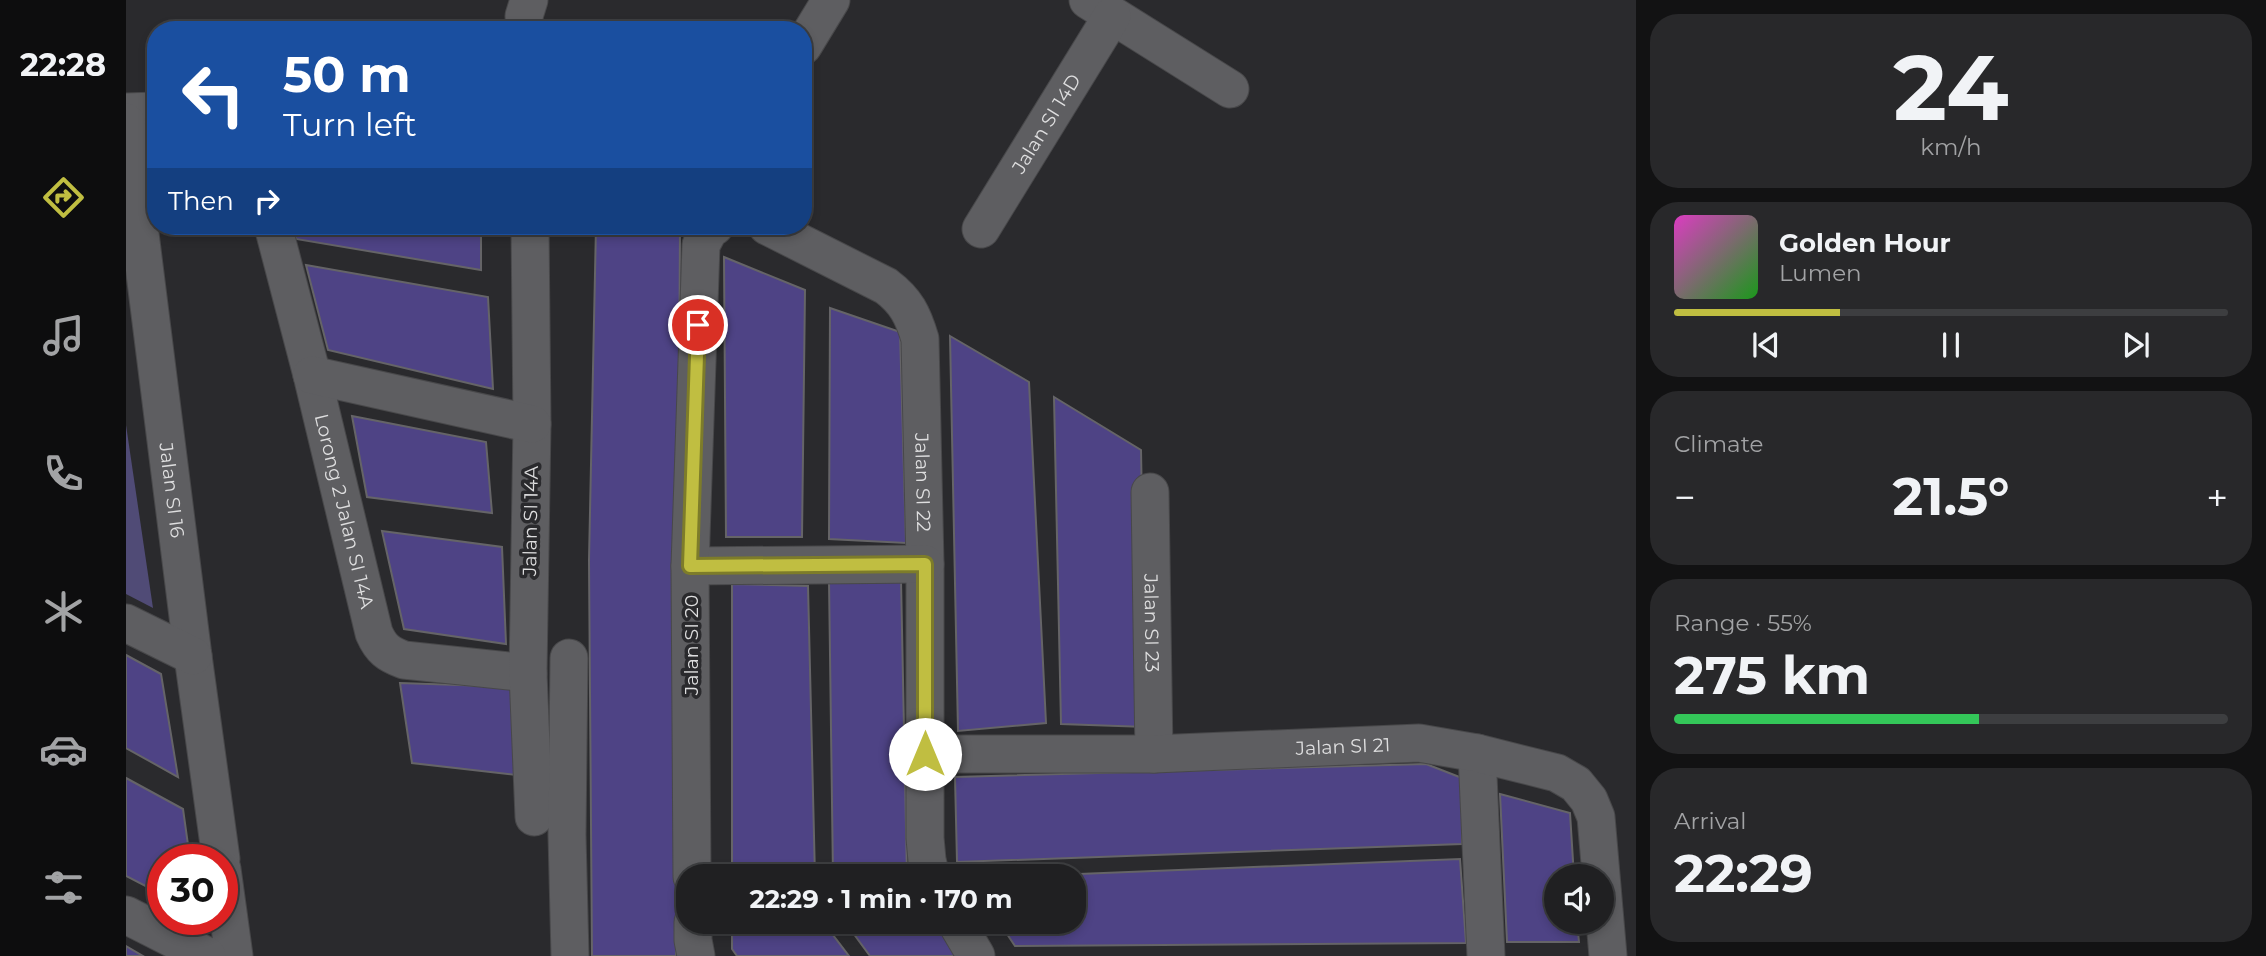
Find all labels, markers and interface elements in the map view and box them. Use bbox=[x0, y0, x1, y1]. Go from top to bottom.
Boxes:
text: 24 bbox=[1893, 32, 2009, 143]
text: 22:28 bbox=[20, 45, 106, 84]
text: 50 m bbox=[283, 45, 411, 104]
icon: left bbox=[168, 49, 259, 140]
street label: Jalan SI 14D bbox=[1007, 70, 1086, 178]
text: Turn left bbox=[283, 105, 417, 144]
text: km/h bbox=[1920, 133, 1982, 161]
icon: directions bbox=[39, 173, 88, 222]
icon: right bbox=[248, 182, 286, 220]
text: Then bbox=[168, 185, 234, 217]
text: Golden Hour bbox=[1779, 227, 1951, 259]
text: Lumen bbox=[1779, 259, 1862, 287]
pin bbox=[668, 295, 728, 355]
icon: arrive bbox=[679, 306, 717, 344]
icon: music bbox=[39, 311, 88, 360]
icon: previous bbox=[1747, 326, 1785, 364]
icon: pause bbox=[1932, 326, 1970, 364]
icon: next bbox=[2117, 326, 2155, 364]
street label: Lorong 2 Jalan SI 14A bbox=[310, 412, 379, 611]
text: Climate bbox=[1674, 430, 1763, 458]
street label: Jalan SI 22 bbox=[910, 432, 935, 532]
street label: Jalan SI 16 bbox=[154, 440, 189, 539]
icon: phone bbox=[39, 449, 88, 498]
street label: Jalan SI 14A bbox=[518, 465, 543, 577]
text: 21.5° bbox=[1892, 465, 2010, 528]
text: − bbox=[1674, 474, 1696, 521]
text: + bbox=[2206, 474, 2228, 521]
street label: Jalan SI 23 bbox=[1139, 572, 1164, 673]
icon: climate bbox=[39, 587, 88, 636]
street label: Jalan SI 20 bbox=[680, 595, 703, 696]
text: Range · 55% bbox=[1674, 609, 1812, 637]
text: 275 km bbox=[1674, 644, 1870, 707]
position arrow bbox=[888, 717, 962, 791]
icon: car bbox=[39, 725, 88, 774]
street label: Jalan SI 21 bbox=[1294, 733, 1391, 760]
text: Arrival bbox=[1674, 807, 1747, 835]
text: 22:29 bbox=[1674, 842, 1813, 905]
speed limit sign: 30 bbox=[147, 844, 238, 935]
icon: filters bbox=[39, 863, 88, 912]
map controls bbox=[1544, 864, 1614, 934]
button: sound bbox=[1544, 864, 1614, 934]
text: 22:29 · 1 min · 170 m bbox=[749, 883, 1013, 915]

